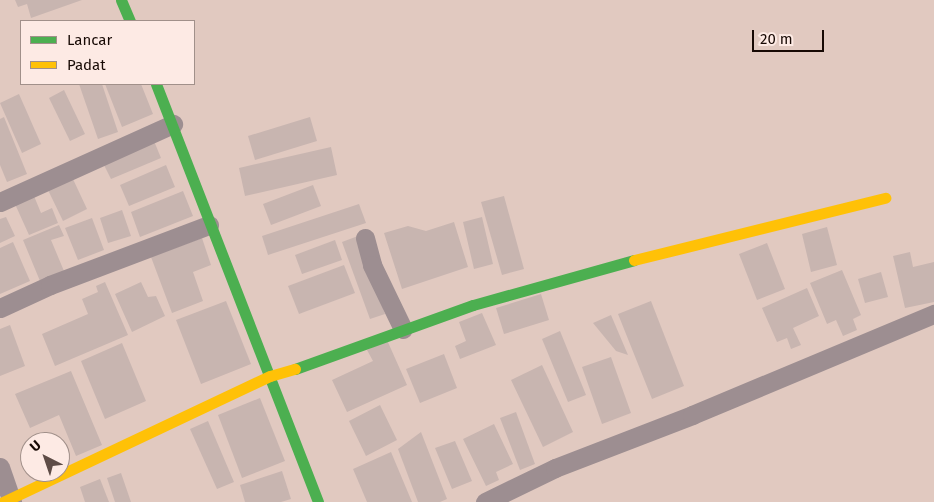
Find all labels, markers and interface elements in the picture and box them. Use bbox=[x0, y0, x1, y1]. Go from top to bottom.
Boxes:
legend bbox=[20, 20, 195, 85]
scale bar bbox=[754, 20, 826, 52]
text: 20 m bbox=[760, 30, 793, 48]
text: Lancar bbox=[67, 31, 112, 49]
text: Padat bbox=[67, 56, 106, 74]
north arrow bbox=[20, 432, 70, 482]
text: U bbox=[26, 437, 45, 455]

